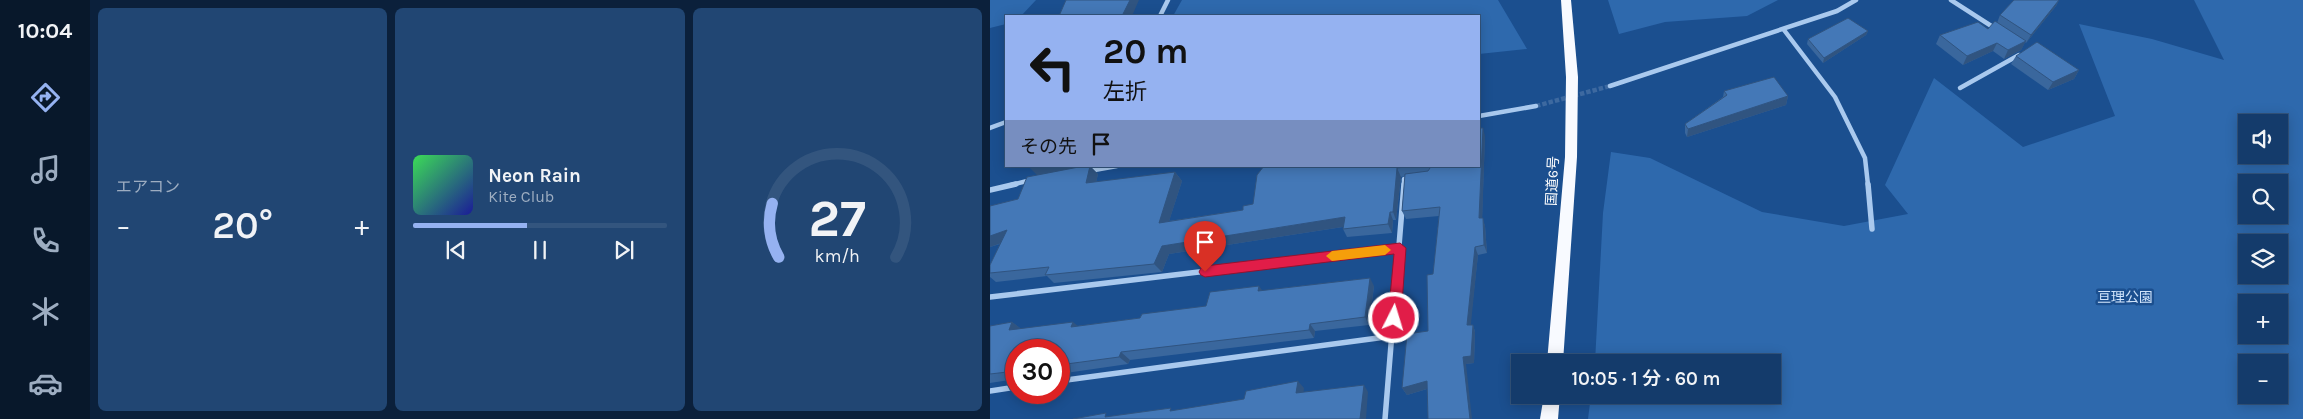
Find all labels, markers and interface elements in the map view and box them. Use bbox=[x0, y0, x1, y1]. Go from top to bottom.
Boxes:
text: 10:04 bbox=[18, 18, 72, 44]
text: 20 m bbox=[1103, 31, 1188, 72]
icon: left bbox=[1020, 35, 1085, 100]
text: 左折 bbox=[1103, 79, 1147, 105]
icon: directions bbox=[28, 80, 63, 115]
map controls bbox=[2238, 114, 2288, 404]
button: sound bbox=[2238, 114, 2288, 164]
icon: arrive bbox=[1087, 130, 1115, 158]
text: その先 bbox=[1020, 136, 1077, 158]
icon: music bbox=[28, 152, 63, 187]
street label: 国道6号 bbox=[1543, 156, 1562, 206]
text: Neon Rain bbox=[488, 165, 581, 187]
button: search bbox=[2238, 174, 2288, 224]
text: エアコン bbox=[116, 177, 180, 196]
text: Kite Club bbox=[488, 187, 554, 206]
text: 27 bbox=[809, 188, 866, 249]
text: 20° bbox=[212, 203, 273, 248]
text: − bbox=[116, 209, 131, 242]
text: + bbox=[355, 209, 369, 242]
pin bbox=[1184, 221, 1226, 272]
icon: phone bbox=[28, 223, 63, 258]
icon: arrive bbox=[1191, 228, 1219, 256]
button: layers bbox=[2238, 234, 2288, 284]
icon: previous bbox=[442, 236, 470, 264]
icon: pause bbox=[526, 236, 554, 264]
icon: next bbox=[610, 236, 638, 264]
text: km/h bbox=[815, 246, 860, 267]
park label: 亘理公園 bbox=[2097, 289, 2153, 306]
position arrow bbox=[1367, 291, 1419, 343]
icon: climate bbox=[28, 294, 63, 329]
button: + bbox=[2238, 294, 2288, 344]
speed limit sign: 30 bbox=[1005, 339, 1070, 404]
button: − bbox=[2238, 354, 2288, 404]
icon: car bbox=[28, 366, 63, 401]
text: 10:05 · 1 分 · 60 m bbox=[1571, 368, 1721, 390]

